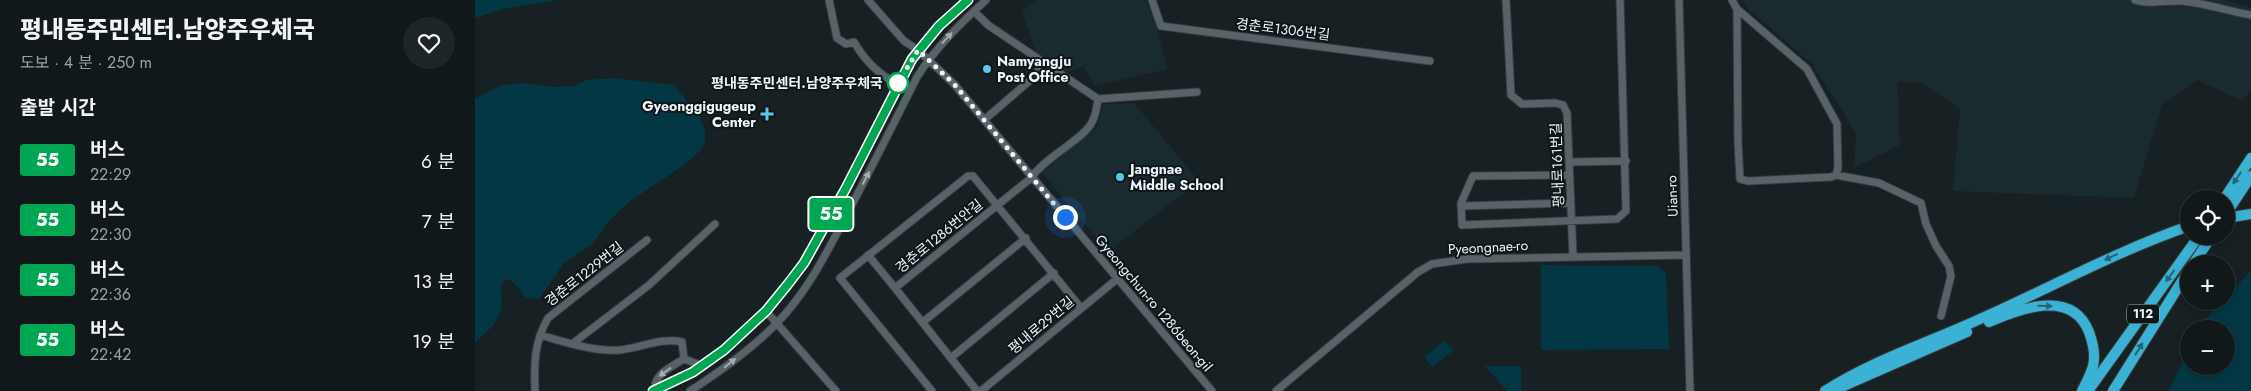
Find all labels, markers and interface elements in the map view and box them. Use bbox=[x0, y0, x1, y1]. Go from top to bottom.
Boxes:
text: 평내동주민센터.남양주우체국 bbox=[20, 12, 315, 47]
street label: 경춘로1306번길 bbox=[1235, 13, 1331, 45]
button: heart bbox=[403, 17, 455, 69]
one-way arrow bbox=[941, 31, 952, 44]
text: 도보 · 4 분 · 250 m bbox=[20, 51, 152, 74]
place label: Namyangju Post Office bbox=[997, 51, 1071, 87]
marker: Namyangju Post Office bbox=[981, 63, 993, 75]
marker: 평내동주민센터.남양주우체국 bbox=[887, 72, 909, 94]
place label: 평내동주민센터.남양주우체국 bbox=[711, 73, 883, 93]
text: 출발 시간 bbox=[20, 94, 96, 121]
place label: Gyeonggigugeup Center bbox=[642, 96, 756, 132]
marker: Gyeonggigugeup Center bbox=[760, 107, 774, 121]
street label: 평내로161번길 bbox=[1546, 122, 1568, 208]
text: 버스 bbox=[90, 136, 125, 163]
text: 55 bbox=[36, 147, 59, 173]
text: 6 분 bbox=[421, 148, 455, 175]
place label: Jangnae Middle School bbox=[1127, 159, 1224, 195]
text: 22:29 bbox=[90, 163, 131, 186]
one-way arrow bbox=[862, 171, 870, 185]
marker: Jangnae Middle School bbox=[1114, 171, 1126, 183]
one-way arrow bbox=[2232, 172, 2242, 185]
street label: Uian-ro bbox=[1661, 174, 1683, 217]
map controls bbox=[2180, 190, 2235, 375]
button: locate bbox=[2180, 190, 2235, 245]
street label: 경춘로1286번안길 bbox=[891, 194, 987, 278]
text: 버스 bbox=[90, 196, 125, 223]
line badge: 55 bbox=[809, 198, 853, 230]
text: 55 bbox=[819, 201, 843, 227]
your location bbox=[1053, 205, 1078, 230]
text: 55 bbox=[36, 207, 59, 233]
text: 7 분 bbox=[422, 208, 455, 235]
text: 22:30 bbox=[90, 223, 131, 246]
street label: Gyeongchun-ro 1286beon-gil bbox=[1091, 230, 1217, 376]
street label: Pyeongnae-ro bbox=[1447, 235, 1529, 259]
street label: 경춘로1229번길 bbox=[541, 237, 627, 311]
one-way arrow bbox=[2104, 253, 2118, 261]
button: + bbox=[2180, 255, 2235, 310]
text: 버스 bbox=[90, 256, 125, 283]
text: 55 bbox=[36, 267, 59, 293]
text: 13 분 bbox=[413, 268, 455, 295]
one-way arrow bbox=[2165, 269, 2175, 283]
text: 22:36 bbox=[90, 283, 131, 306]
street label: 평내로29번길 bbox=[1004, 291, 1078, 359]
one-way arrow bbox=[2037, 302, 2053, 310]
road number: 112 bbox=[2127, 304, 2159, 324]
text: 버스 bbox=[90, 316, 125, 343]
button: − bbox=[2180, 320, 2235, 375]
text: 55 bbox=[36, 327, 59, 353]
text: 19 분 bbox=[412, 328, 455, 355]
text: 22:42 bbox=[90, 343, 131, 366]
one-way arrow bbox=[2134, 343, 2143, 356]
one-way arrow bbox=[724, 358, 737, 369]
one-way arrow bbox=[658, 367, 672, 377]

